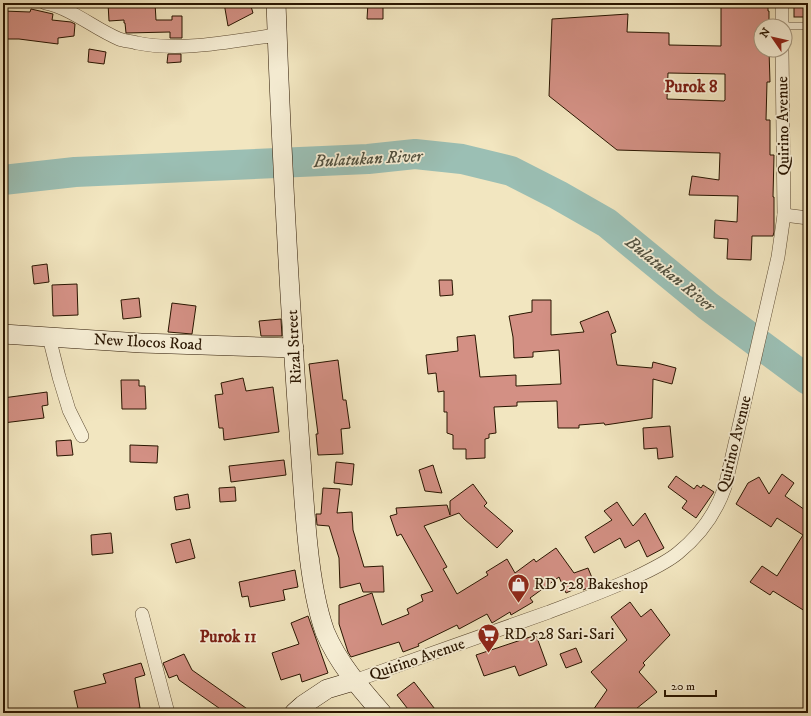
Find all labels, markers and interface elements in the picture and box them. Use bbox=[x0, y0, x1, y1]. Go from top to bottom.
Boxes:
north arrow bbox=[753, 18, 793, 58]
text: N bbox=[757, 25, 774, 41]
district label: Purok 8 bbox=[664, 76, 718, 98]
street label: Quirino Avenue bbox=[772, 76, 794, 176]
water label: Bulatukan River bbox=[312, 145, 425, 173]
water label: Bulatukan River bbox=[620, 231, 721, 318]
street label: Rizal Street bbox=[282, 309, 306, 385]
street label: New Ilocos Road bbox=[93, 329, 203, 355]
street label: Quirino Avenue bbox=[712, 393, 756, 495]
shop icon: RD 528 Bakeshop bbox=[505, 571, 531, 604]
place label: RD 528 Bakeshop bbox=[534, 574, 648, 594]
supermarket icon: RD 528 Sari-Sari bbox=[475, 621, 501, 654]
place label: RD 528 Sari-Sari bbox=[504, 624, 614, 644]
district label: Purok 11 bbox=[199, 626, 257, 648]
street label: Quirino Avenue bbox=[367, 633, 468, 685]
scale bar bbox=[665, 672, 716, 698]
text: 20 m bbox=[671, 679, 695, 694]

